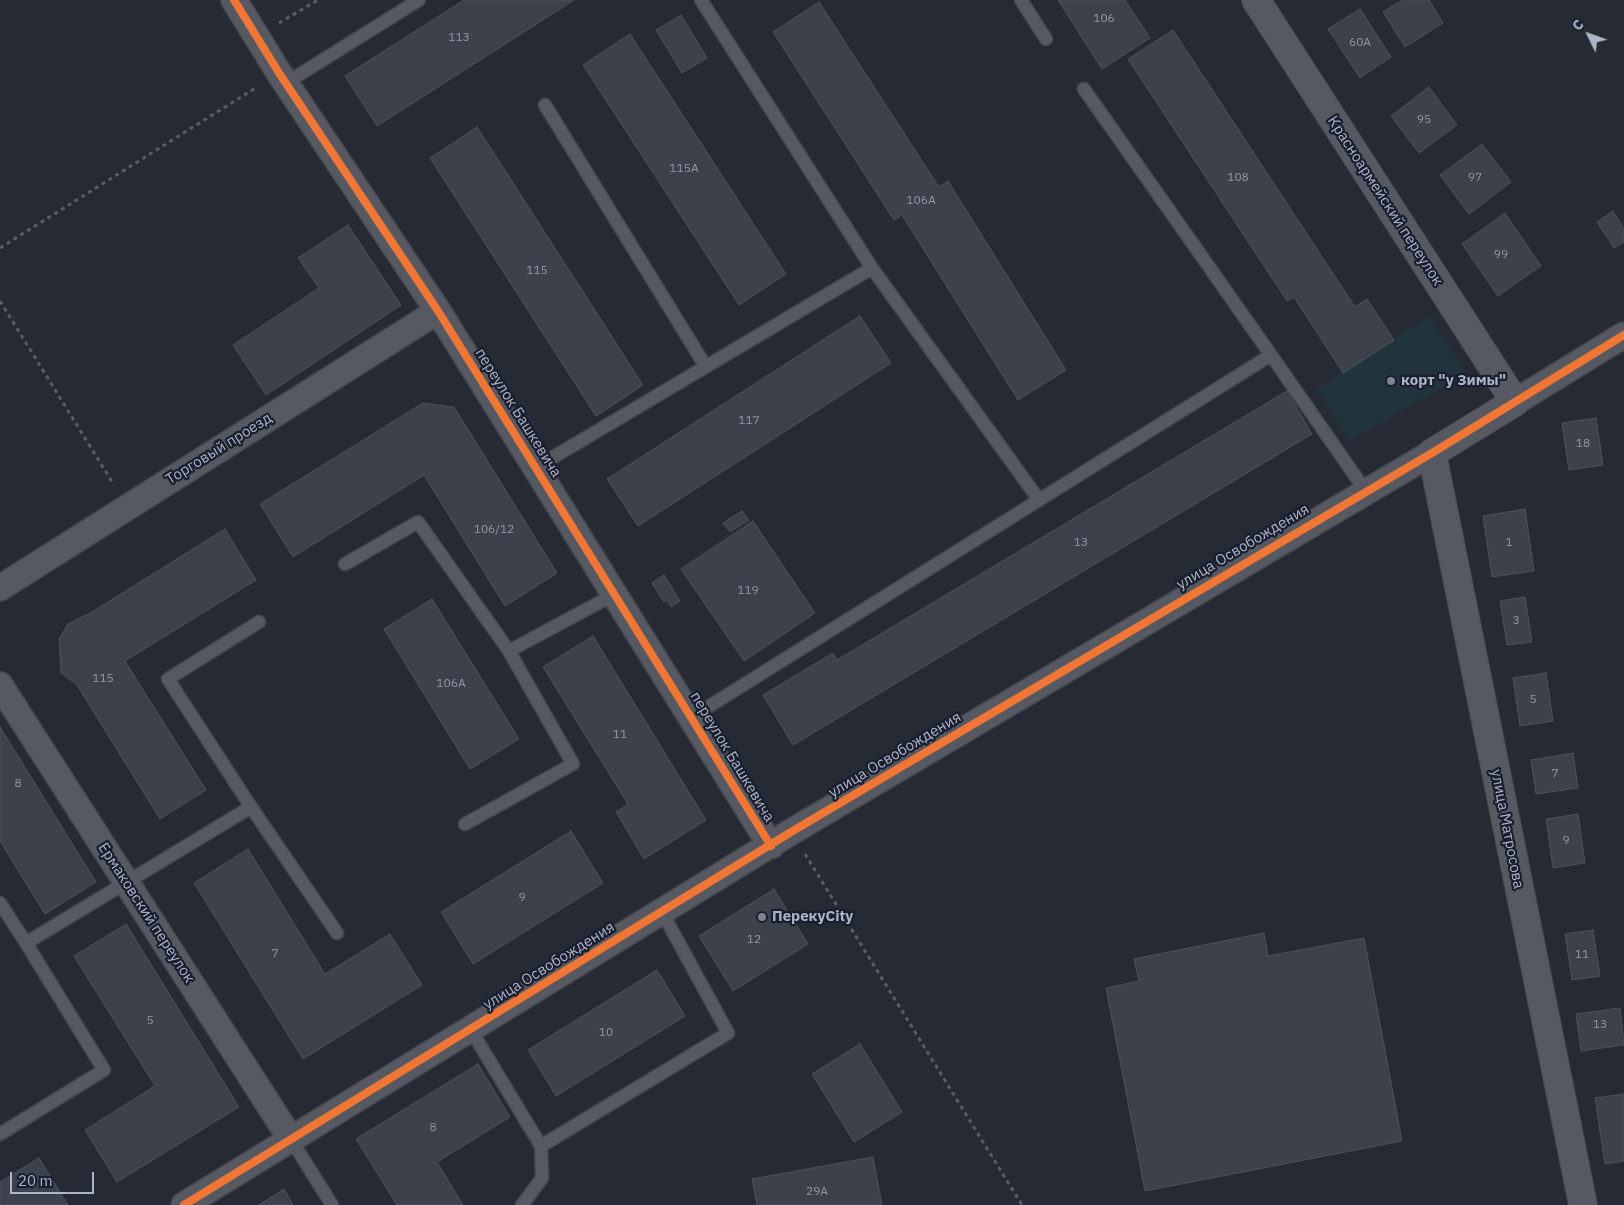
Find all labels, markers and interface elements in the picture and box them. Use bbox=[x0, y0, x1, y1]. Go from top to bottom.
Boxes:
north arrow bbox=[1564, 10, 1614, 60]
house number: 106 bbox=[1093, 12, 1115, 26]
text: С bbox=[1568, 16, 1588, 34]
house number: 113 bbox=[448, 31, 470, 45]
house number: 60А bbox=[1349, 36, 1371, 50]
street label: Красноармейский переулок bbox=[1323, 113, 1447, 289]
house number: 95 bbox=[1417, 113, 1431, 127]
house number: 115А bbox=[669, 162, 699, 176]
house number: 108 bbox=[1227, 171, 1249, 185]
house number: 97 bbox=[1468, 171, 1482, 185]
house number: 106А bbox=[906, 194, 936, 208]
house number: 99 bbox=[1494, 248, 1508, 262]
house number: 115 bbox=[526, 264, 548, 278]
street label: переулок Башкевича bbox=[471, 345, 565, 481]
place label: корт "у Зимы" bbox=[1401, 372, 1506, 390]
marker: корт "у Зимы" bbox=[1385, 375, 1397, 387]
street label: Торговый проезд bbox=[163, 409, 275, 489]
house number: 117 bbox=[738, 414, 760, 428]
house number: 18 bbox=[1576, 437, 1590, 451]
street label: улица Освобождения bbox=[1173, 500, 1313, 594]
house number: 106/12 bbox=[474, 523, 514, 537]
house number: 13 bbox=[1074, 536, 1088, 550]
house number: 1 bbox=[1505, 536, 1513, 550]
house number: 119 bbox=[737, 584, 759, 598]
house number: 3 bbox=[1512, 614, 1520, 628]
house number: 115 bbox=[92, 672, 114, 686]
house number: 106А bbox=[436, 677, 466, 691]
street label: переулок Башкевича bbox=[686, 689, 778, 825]
house number: 5 bbox=[1529, 693, 1537, 707]
street label: улица Освобождения bbox=[825, 708, 965, 802]
house number: 11 bbox=[613, 728, 627, 742]
house number: 7 bbox=[1551, 767, 1559, 781]
street label: улица Матросова bbox=[1487, 768, 1527, 890]
house number: 8 bbox=[14, 777, 22, 791]
house number: 9 bbox=[1562, 834, 1570, 848]
street label: Ермаковский переулок bbox=[94, 839, 198, 987]
house number: 9 bbox=[518, 891, 526, 905]
place label: ПерекуCity bbox=[772, 908, 853, 926]
marker: ПерекуCity bbox=[756, 911, 768, 923]
street label: улица Освобождения bbox=[480, 918, 618, 1014]
house number: 12 bbox=[747, 933, 761, 947]
house number: 7 bbox=[271, 947, 279, 961]
house number: 11 bbox=[1575, 948, 1589, 962]
house number: 5 bbox=[146, 1014, 154, 1028]
house number: 13 bbox=[1593, 1018, 1607, 1032]
house number: 10 bbox=[599, 1026, 613, 1040]
house number: 8 bbox=[429, 1121, 437, 1135]
scale bar bbox=[12, 1162, 96, 1194]
text: 20 m bbox=[18, 1171, 53, 1190]
house number: 29А bbox=[806, 1185, 828, 1199]

